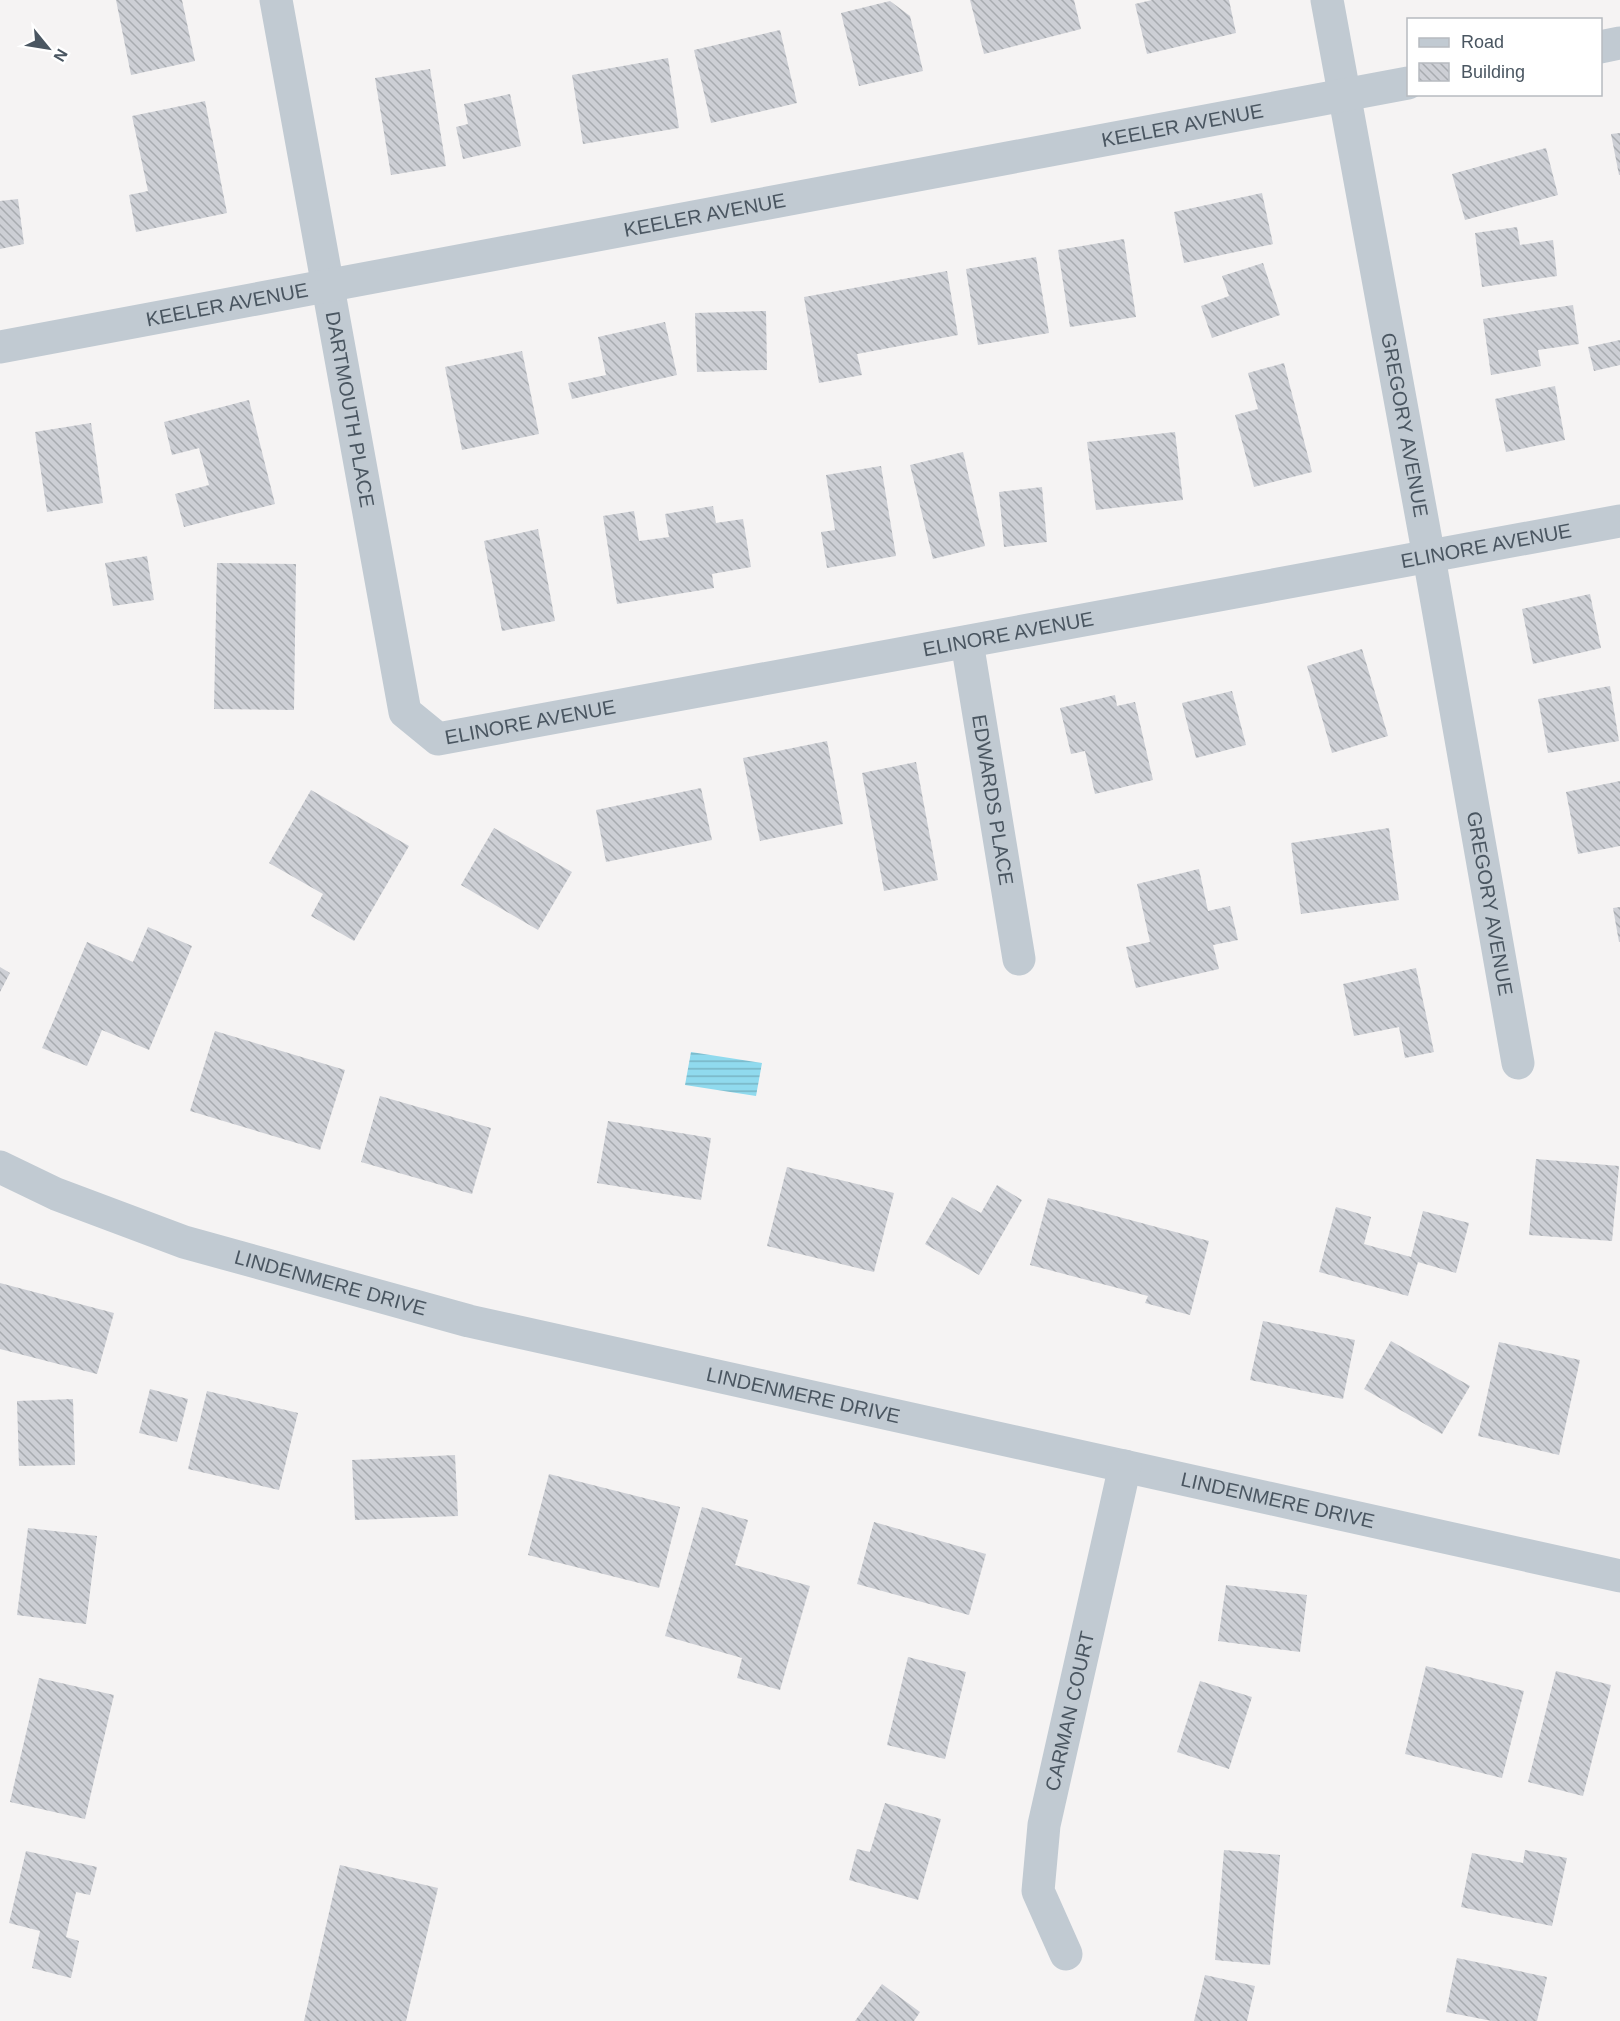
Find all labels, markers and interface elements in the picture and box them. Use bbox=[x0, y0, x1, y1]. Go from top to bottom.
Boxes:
north arrow bbox=[18, 18, 78, 78]
legend bbox=[1407, 18, 1602, 96]
text: Road bbox=[1461, 32, 1504, 52]
text: N bbox=[50, 46, 71, 65]
text: Building bbox=[1461, 62, 1525, 82]
street label: KEELER AVENUE bbox=[1100, 99, 1265, 151]
street label: KEELER AVENUE bbox=[622, 189, 787, 241]
street label: KEELER AVENUE bbox=[144, 278, 310, 330]
street label: DARTMOUTH PLACE bbox=[322, 310, 379, 509]
street label: GREGORY AVENUE bbox=[1377, 331, 1432, 519]
street label: ELINORE AVENUE bbox=[1399, 519, 1573, 572]
street label: ELINORE AVENUE bbox=[921, 607, 1095, 660]
street label: ELINORE AVENUE bbox=[443, 695, 617, 749]
street label: EDWARDS PLACE bbox=[968, 713, 1018, 887]
street label: GREGORY AVENUE bbox=[1463, 810, 1517, 997]
street label: LINDENMERE DRIVE bbox=[232, 1246, 429, 1320]
street label: LINDENMERE DRIVE bbox=[704, 1363, 902, 1427]
street label: LINDENMERE DRIVE bbox=[1179, 1468, 1377, 1532]
street label: CARMAN COURT bbox=[1041, 1629, 1098, 1793]

